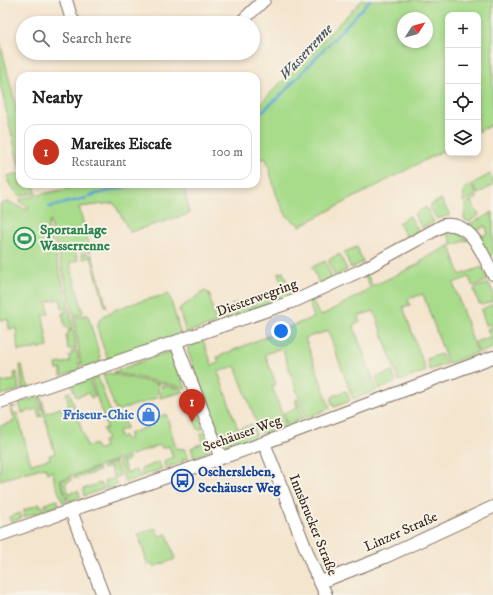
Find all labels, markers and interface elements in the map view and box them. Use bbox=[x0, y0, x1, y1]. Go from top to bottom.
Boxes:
north arrow bbox=[397, 12, 433, 48]
map controls bbox=[445, 12, 481, 156]
button: + bbox=[445, 12, 481, 48]
search box bbox=[16, 16, 260, 60]
water label: Wasserrenne bbox=[275, 19, 337, 84]
icon: search bbox=[30, 27, 52, 49]
text: Search here bbox=[62, 29, 131, 48]
button: − bbox=[445, 48, 481, 84]
button: locate bbox=[445, 84, 481, 120]
text: Nearby bbox=[32, 87, 82, 109]
button: layers bbox=[445, 120, 481, 156]
text: Mareikes Eiscafe bbox=[71, 135, 172, 154]
text: 1 bbox=[44, 144, 48, 160]
text: 100 m bbox=[212, 144, 243, 160]
text: Restaurant bbox=[71, 154, 127, 170]
place label: Sportanlage Wasserrenne bbox=[39, 221, 110, 255]
sports icon: Sportanlage Wasserrenne bbox=[12, 225, 38, 251]
street label: Diesterwegring bbox=[214, 275, 300, 321]
your location bbox=[271, 321, 291, 341]
pin: 1 bbox=[179, 389, 205, 422]
shop icon: Friseur-Chic bbox=[136, 402, 162, 428]
place label: Friseur-Chic bbox=[63, 406, 134, 424]
street label: Seehäuser Weg bbox=[200, 411, 284, 457]
place label: Oschersleben, Seehäuser Weg bbox=[198, 463, 282, 497]
bus stop icon: Oschersleben, Seehäuser Weg bbox=[169, 467, 195, 493]
street label: Innsbrucker Straße bbox=[284, 472, 342, 578]
street label: Linzer Straße bbox=[362, 508, 441, 556]

